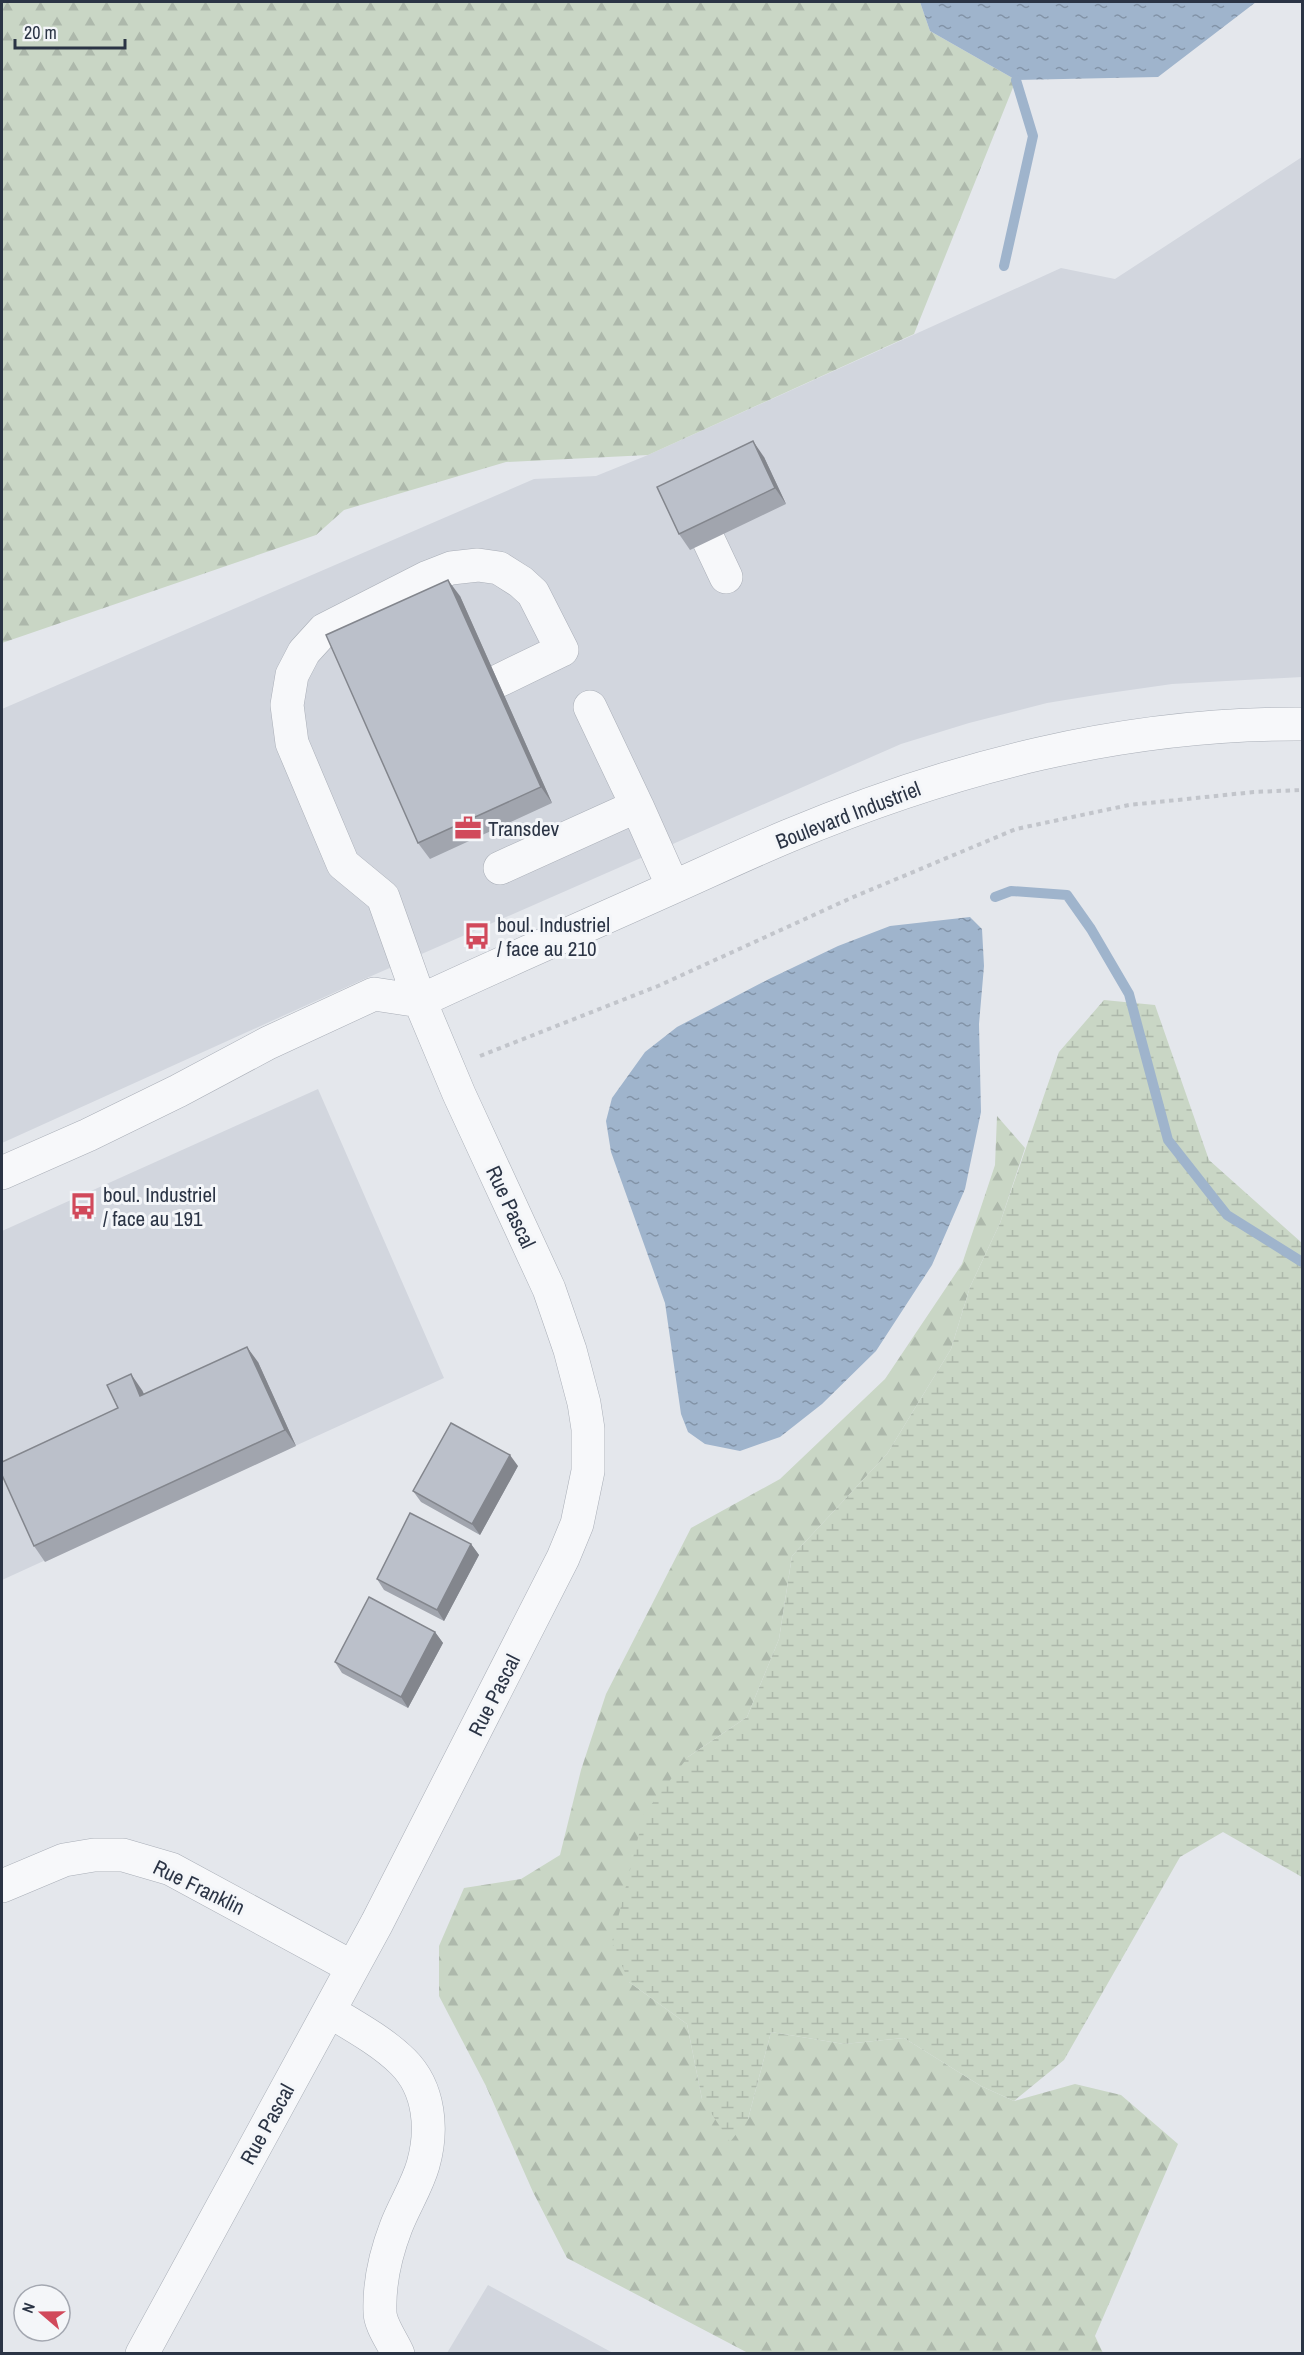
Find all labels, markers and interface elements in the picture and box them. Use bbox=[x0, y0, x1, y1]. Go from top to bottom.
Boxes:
scale bar bbox=[15, 12, 124, 50]
text: 20 m bbox=[24, 20, 57, 45]
street label: Boulevard Industriel bbox=[771, 774, 925, 856]
office icon: Transdev bbox=[453, 813, 483, 843]
place label: Transdev bbox=[488, 814, 560, 843]
place label: boul. Industriel / face au 210 bbox=[497, 910, 610, 963]
bus stop icon: boul. Industriel / face au 210 bbox=[462, 921, 492, 951]
street label: Rue Pascal bbox=[479, 1161, 543, 1253]
place label: boul. Industriel / face au 191 bbox=[103, 1180, 216, 1233]
bus stop icon: boul. Industriel / face au 191 bbox=[68, 1191, 98, 1221]
street label: Rue Pascal bbox=[461, 1649, 527, 1741]
street label: Rue Franklin bbox=[148, 1852, 250, 1922]
street label: Rue Pascal bbox=[233, 2078, 301, 2170]
north arrow bbox=[12, 2283, 72, 2343]
text: N bbox=[16, 2300, 40, 2316]

